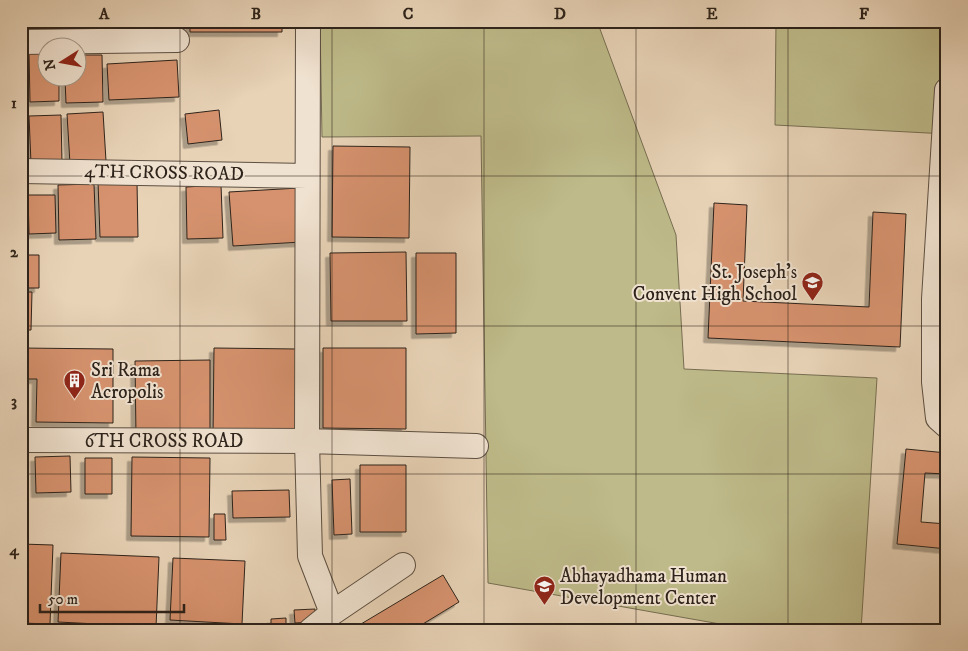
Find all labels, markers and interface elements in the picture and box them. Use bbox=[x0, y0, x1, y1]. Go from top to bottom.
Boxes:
text: A bbox=[98, 4, 110, 24]
text: B bbox=[251, 4, 261, 24]
text: C bbox=[403, 4, 413, 24]
text: D bbox=[554, 4, 566, 24]
text: E bbox=[706, 4, 718, 24]
text: F bbox=[859, 4, 869, 24]
north arrow bbox=[38, 38, 88, 88]
text: N bbox=[40, 56, 60, 72]
text: 1 bbox=[11, 93, 17, 113]
street label: 4TH CROSS ROAD bbox=[84, 160, 244, 186]
text: 2 bbox=[10, 242, 19, 262]
place label: St. Joseph's Convent High School bbox=[633, 261, 797, 306]
school or university icon: St. Joseph's Convent High School bbox=[801, 271, 825, 302]
place label: Sri Rama Acropolis bbox=[91, 359, 163, 404]
building icon: Sri Rama Acropolis bbox=[63, 369, 87, 400]
text: 3 bbox=[11, 391, 17, 411]
street label: 6TH CROSS ROAD bbox=[85, 430, 243, 453]
text: 4 bbox=[8, 540, 19, 560]
place label: Abhayadhama Human Development Center bbox=[560, 565, 727, 610]
school or university icon: Abhayadhama Human Development Center bbox=[532, 575, 556, 606]
scale bar bbox=[40, 581, 184, 613]
text: 50 m bbox=[48, 590, 78, 609]

